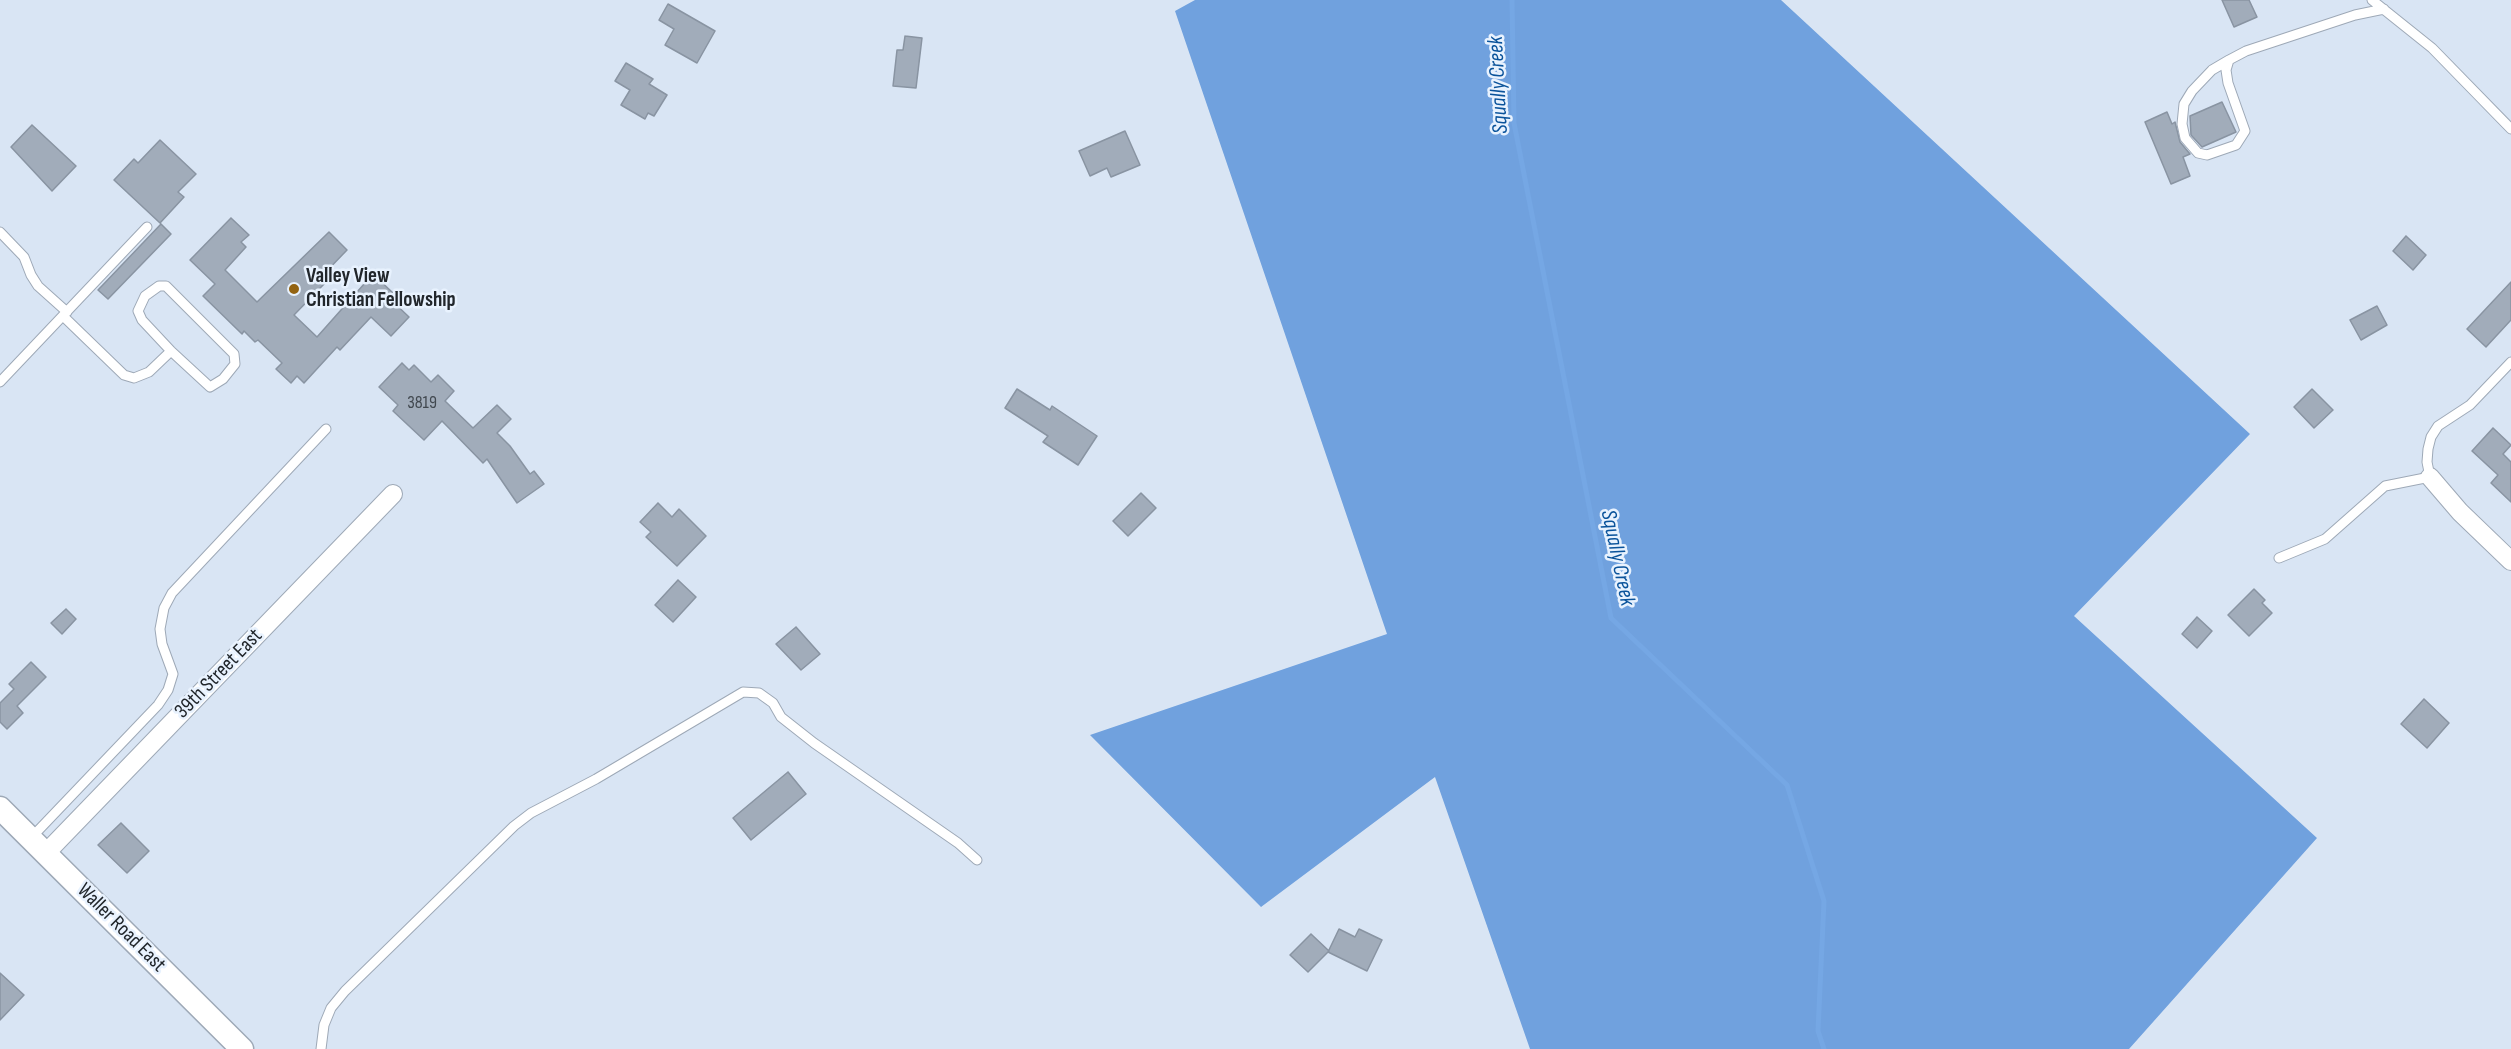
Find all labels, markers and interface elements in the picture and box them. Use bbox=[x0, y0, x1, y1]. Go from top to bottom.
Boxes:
water label: Squally Creek bbox=[1483, 36, 1515, 134]
place label: Valley View Christian Fellowship bbox=[306, 264, 456, 314]
marker: Valley View Christian Fellowship bbox=[287, 282, 301, 296]
house number: 3819 bbox=[407, 392, 437, 414]
water label: Squally Creek bbox=[1594, 508, 1640, 608]
street label: 39th Street East bbox=[170, 624, 268, 724]
street label: Waller Road East bbox=[71, 878, 171, 978]

